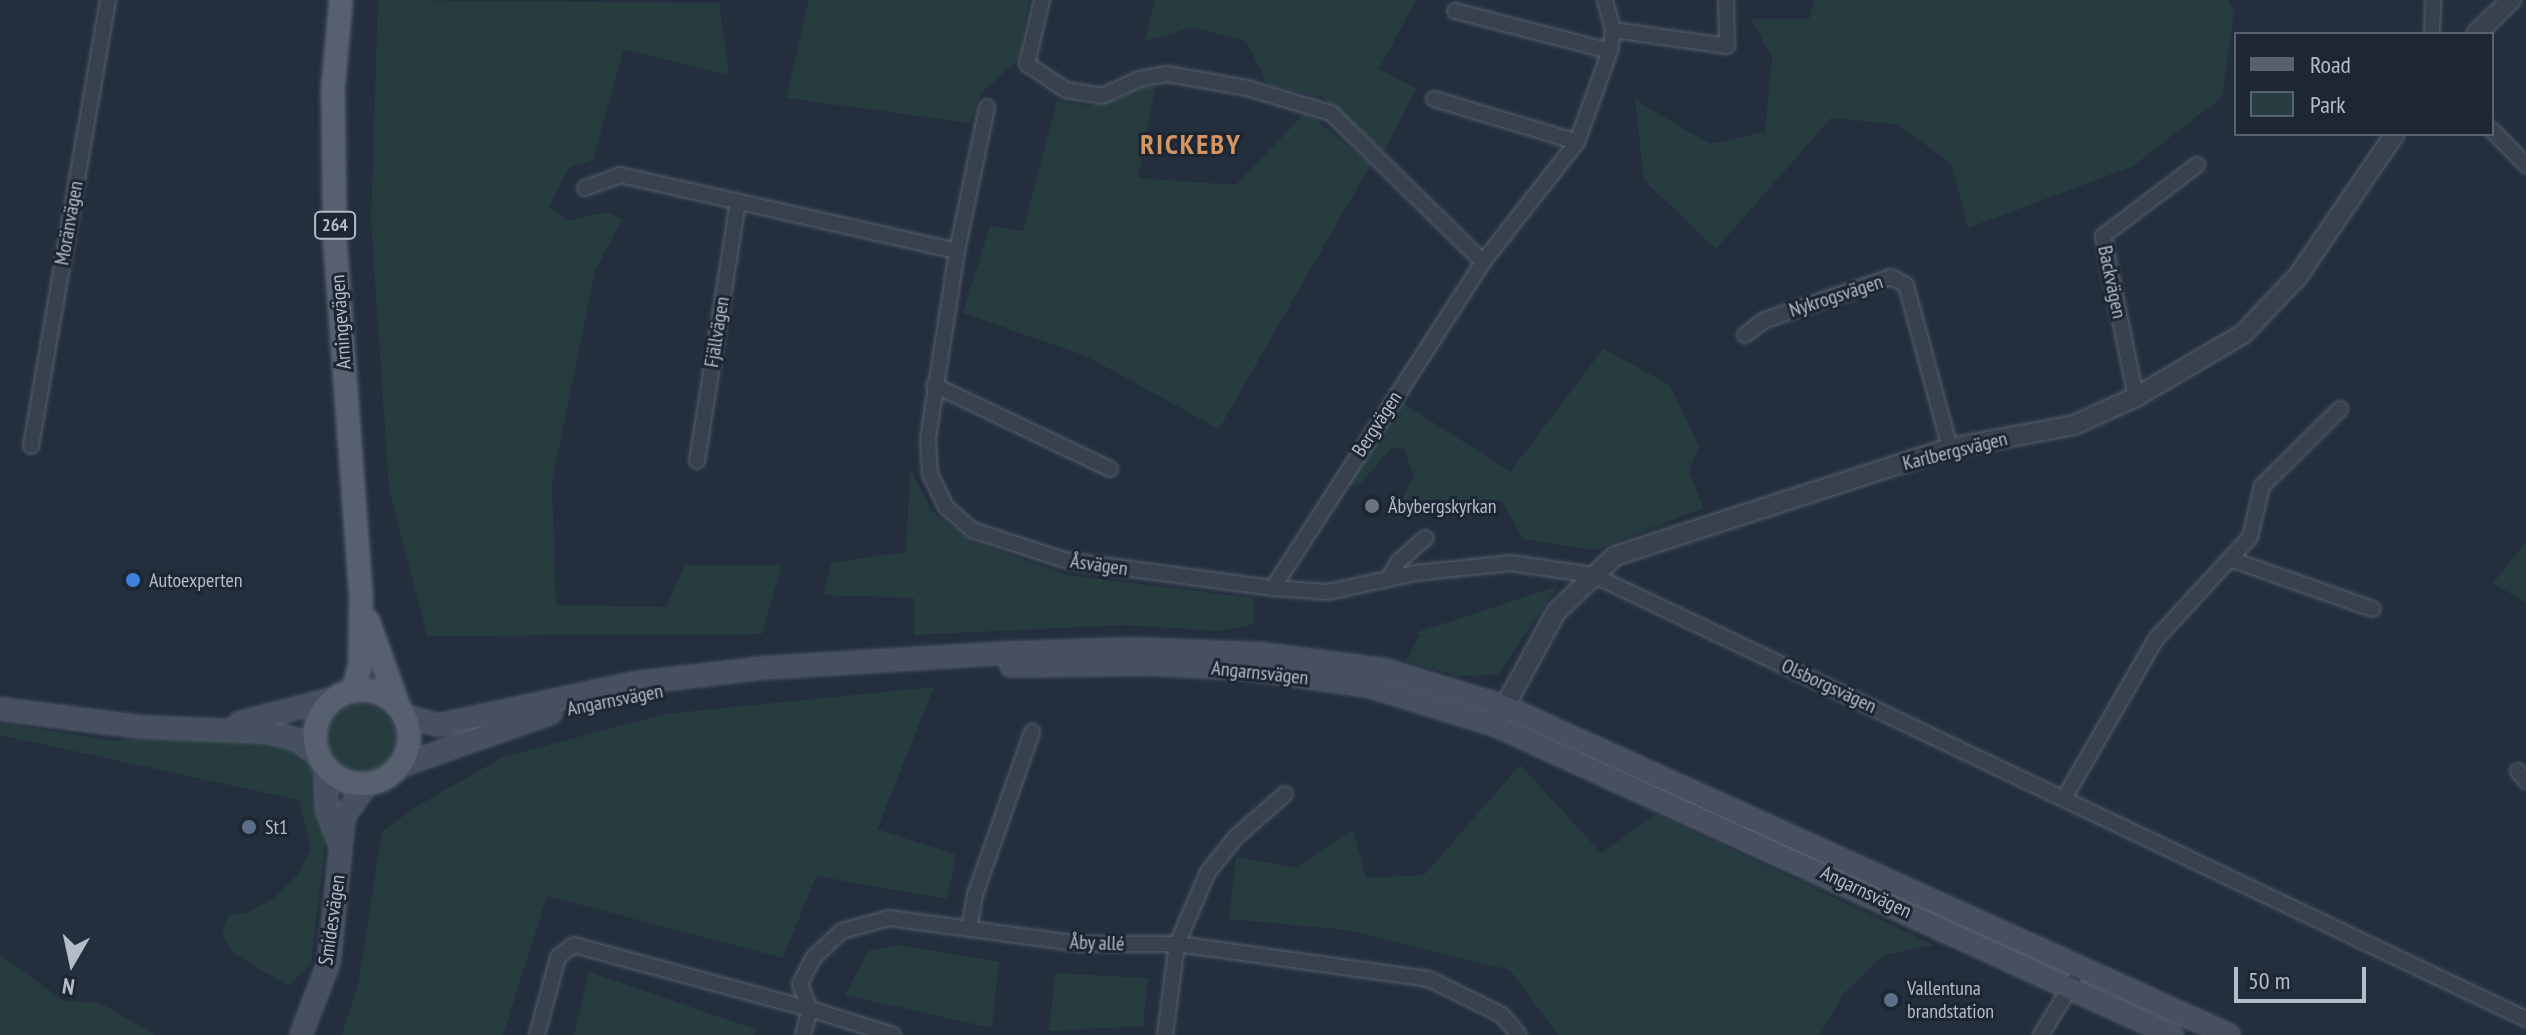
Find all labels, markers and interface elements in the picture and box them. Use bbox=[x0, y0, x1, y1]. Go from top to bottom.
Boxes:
legend bbox=[2234, 32, 2494, 136]
text: Road bbox=[2310, 49, 2351, 80]
text: Park bbox=[2310, 89, 2346, 120]
district label: RICKEBY bbox=[1140, 127, 1242, 161]
street label: Moränvägen bbox=[50, 179, 88, 267]
road number: 264 bbox=[313, 211, 357, 239]
street label: Backvägen bbox=[2093, 243, 2131, 321]
street label: Nykrogsvägen bbox=[1786, 270, 1886, 322]
street label: Arningevägen bbox=[326, 274, 356, 370]
street label: Fjällvägen bbox=[700, 295, 734, 369]
street label: Bergvägen bbox=[1347, 387, 1407, 461]
street label: Karlbergsvägen bbox=[1900, 426, 2010, 476]
place label: Åbybergskyrkan bbox=[1388, 494, 1497, 518]
marker: Åbybergskyrkan bbox=[1363, 497, 1381, 515]
street label: Åsvägen bbox=[1069, 549, 1129, 581]
place label: Autoexperten bbox=[149, 568, 243, 592]
marker: Autoexperten bbox=[124, 571, 142, 589]
street label: Olsborgsvägen bbox=[1778, 654, 1880, 718]
street label: Angarnsvägen bbox=[1210, 656, 1310, 690]
street label: Angarnsvägen bbox=[565, 679, 665, 721]
place label: St1 bbox=[265, 815, 288, 839]
marker: St1 bbox=[240, 818, 258, 836]
street label: Angarnsvägen bbox=[1817, 861, 1915, 923]
street label: Smidesvägen bbox=[314, 873, 350, 967]
north arrow bbox=[32, 923, 112, 1003]
street label: Åby allé bbox=[1069, 930, 1125, 956]
scale bar bbox=[2238, 951, 2370, 1001]
text: 50 m bbox=[2248, 965, 2290, 996]
text: N bbox=[60, 972, 76, 1001]
place label: Vallentuna brandstation bbox=[1907, 976, 1994, 1023]
marker: Vallentuna brandstation bbox=[1882, 991, 1900, 1009]

